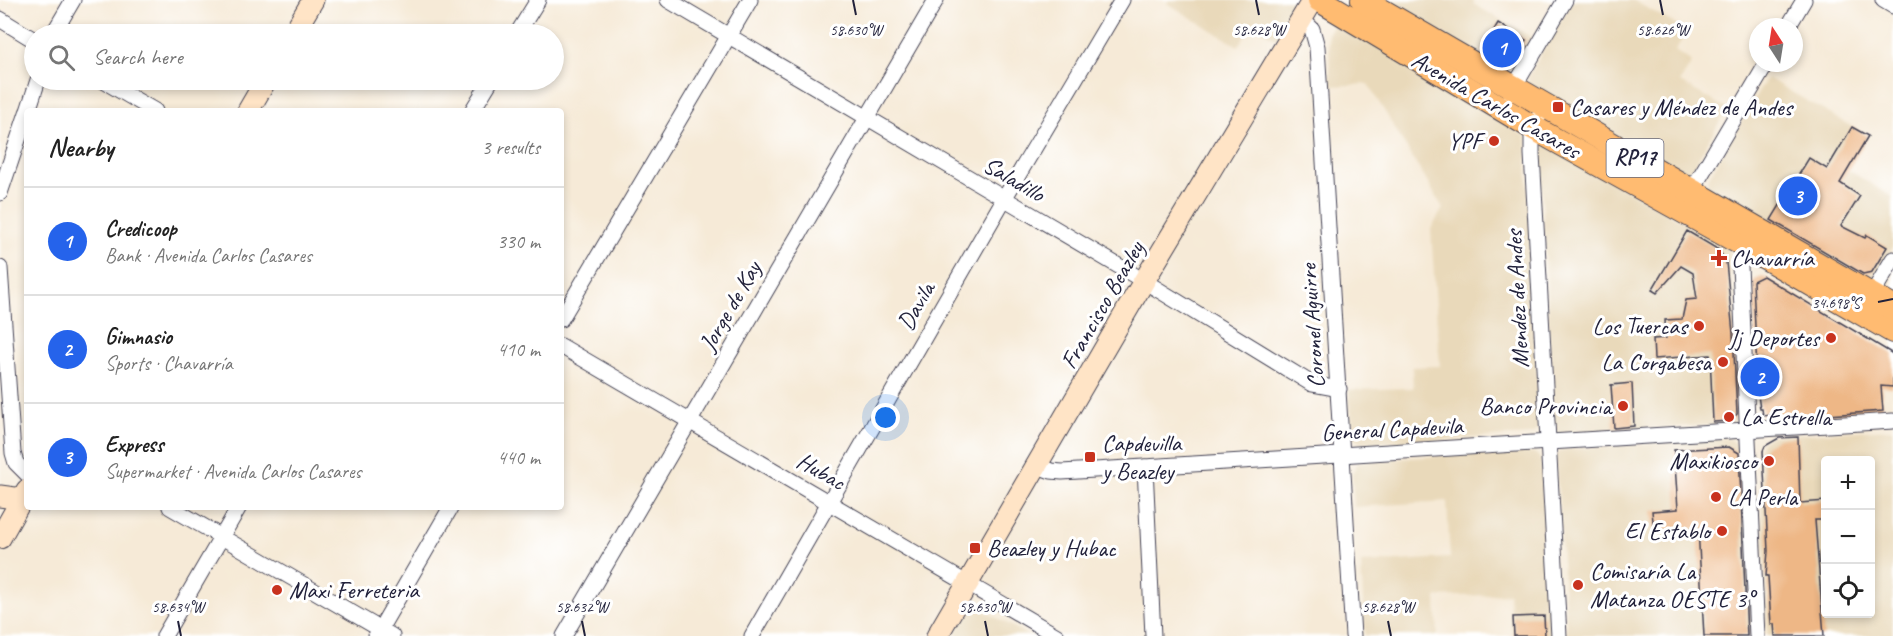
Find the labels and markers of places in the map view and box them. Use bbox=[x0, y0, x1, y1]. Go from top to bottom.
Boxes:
pin: 1 bbox=[1482, 26, 1522, 70]
place label: Casares y Méndez de Andes bbox=[1570, 92, 1795, 122]
marker: Casares y Méndez de Andes bbox=[1551, 100, 1565, 114]
place label: YPF bbox=[1448, 126, 1486, 156]
marker: YPF bbox=[1487, 134, 1501, 148]
pin: 3 bbox=[1778, 174, 1818, 218]
place label: Chavarría bbox=[1731, 243, 1815, 273]
marker: Chavarría bbox=[1712, 251, 1726, 265]
place label: Los Tuercas bbox=[1593, 311, 1690, 341]
marker: Los Tuercas bbox=[1692, 319, 1706, 333]
place label: Jj Deportes bbox=[1728, 323, 1821, 353]
marker: Jj Deportes bbox=[1824, 331, 1838, 345]
place label: La Corgabesa bbox=[1601, 347, 1712, 377]
pin: 2 bbox=[1740, 354, 1780, 400]
marker: La Corgabesa bbox=[1716, 355, 1730, 369]
place label: Banco Provincia bbox=[1480, 391, 1613, 421]
marker: Banco Provincia bbox=[1616, 399, 1630, 413]
place label: La Estrella bbox=[1741, 402, 1833, 432]
marker: La Estrella bbox=[1722, 410, 1736, 424]
place label: Capdevilla y Beazley bbox=[1100, 428, 1183, 486]
place label: Maxikiosco bbox=[1670, 446, 1760, 476]
marker: Capdevilla y Beazley bbox=[1083, 450, 1097, 464]
marker: Maxikiosco bbox=[1762, 454, 1776, 468]
place label: LA Perla bbox=[1728, 482, 1798, 512]
marker: LA Perla bbox=[1709, 490, 1723, 504]
place label: El Establo bbox=[1625, 516, 1713, 546]
marker: El Establo bbox=[1715, 524, 1729, 538]
place label: Beazley y Hubac bbox=[987, 533, 1117, 563]
marker: Beazley y Hubac bbox=[968, 541, 982, 555]
place label: Comisaría La Matanza OESTE 3° bbox=[1590, 556, 1758, 614]
place label: Maxi Ferreteria bbox=[289, 575, 420, 605]
marker: Comisaría La Matanza OESTE 3° bbox=[1571, 578, 1585, 592]
marker: Maxi Ferreteria bbox=[270, 583, 284, 597]

